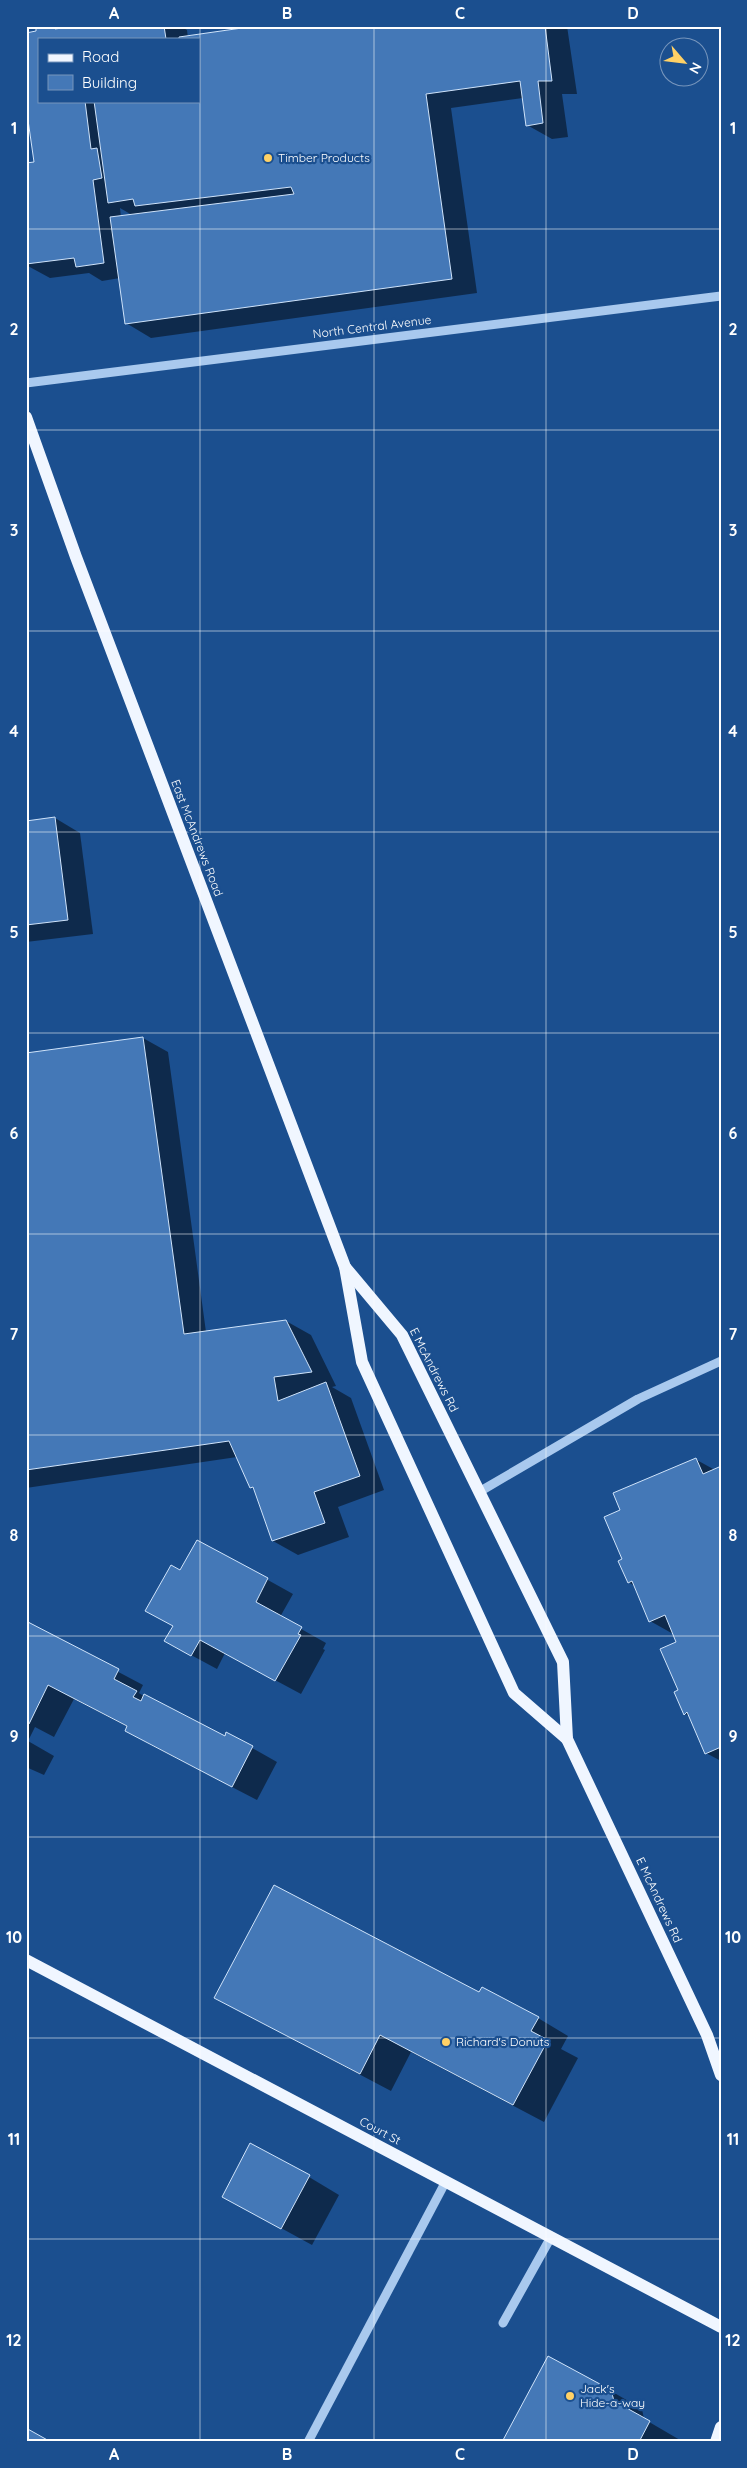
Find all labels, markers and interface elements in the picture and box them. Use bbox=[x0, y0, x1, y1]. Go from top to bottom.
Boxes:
text: A bbox=[109, 3, 120, 23]
text: B bbox=[282, 3, 292, 23]
text: C bbox=[455, 3, 465, 23]
text: D bbox=[627, 3, 639, 23]
legend bbox=[38, 38, 200, 102]
north arrow bbox=[660, 38, 710, 88]
text: Road bbox=[82, 47, 119, 66]
text: N bbox=[685, 59, 706, 77]
text: Building bbox=[82, 73, 137, 92]
text: 1 bbox=[11, 118, 17, 138]
text: 1 bbox=[730, 118, 736, 138]
place label: Timber Products bbox=[278, 150, 370, 165]
marker: Timber Products bbox=[262, 152, 274, 164]
street label: North Central Avenue bbox=[312, 312, 432, 341]
text: 2 bbox=[9, 319, 19, 339]
text: 2 bbox=[728, 319, 738, 339]
text: 3 bbox=[10, 520, 18, 540]
text: 3 bbox=[729, 520, 737, 540]
text: 4 bbox=[9, 721, 19, 741]
text: 4 bbox=[728, 721, 738, 741]
street label: East McAndrews Road bbox=[168, 777, 227, 898]
text: 5 bbox=[9, 922, 19, 942]
text: 5 bbox=[728, 922, 738, 942]
text: 6 bbox=[10, 1123, 19, 1143]
text: 6 bbox=[729, 1123, 738, 1143]
text: 7 bbox=[10, 1324, 19, 1344]
text: 7 bbox=[729, 1324, 738, 1344]
street label: E McAndrews Rd bbox=[407, 1325, 462, 1414]
text: 8 bbox=[10, 1525, 19, 1545]
text: 8 bbox=[729, 1525, 738, 1545]
text: 9 bbox=[9, 1726, 19, 1746]
text: 9 bbox=[728, 1726, 738, 1746]
street label: E McAndrews Rd bbox=[633, 1855, 686, 1945]
text: 10 bbox=[6, 1927, 22, 1947]
text: 10 bbox=[725, 1927, 741, 1947]
place label: Richard's Donuts bbox=[456, 2034, 550, 2049]
marker: Richard's Donuts bbox=[440, 2036, 452, 2048]
street label: Court St bbox=[357, 2113, 403, 2148]
text: 11 bbox=[8, 2129, 20, 2149]
text: 11 bbox=[727, 2129, 739, 2149]
text: 12 bbox=[6, 2330, 22, 2350]
text: 12 bbox=[725, 2330, 741, 2350]
place label: Jack's Hide-a-way bbox=[580, 2381, 645, 2410]
marker: Jack's Hide-a-way bbox=[564, 2390, 576, 2402]
text: A bbox=[109, 2444, 120, 2464]
text: B bbox=[282, 2444, 292, 2464]
text: C bbox=[455, 2444, 465, 2464]
text: D bbox=[627, 2444, 639, 2464]

